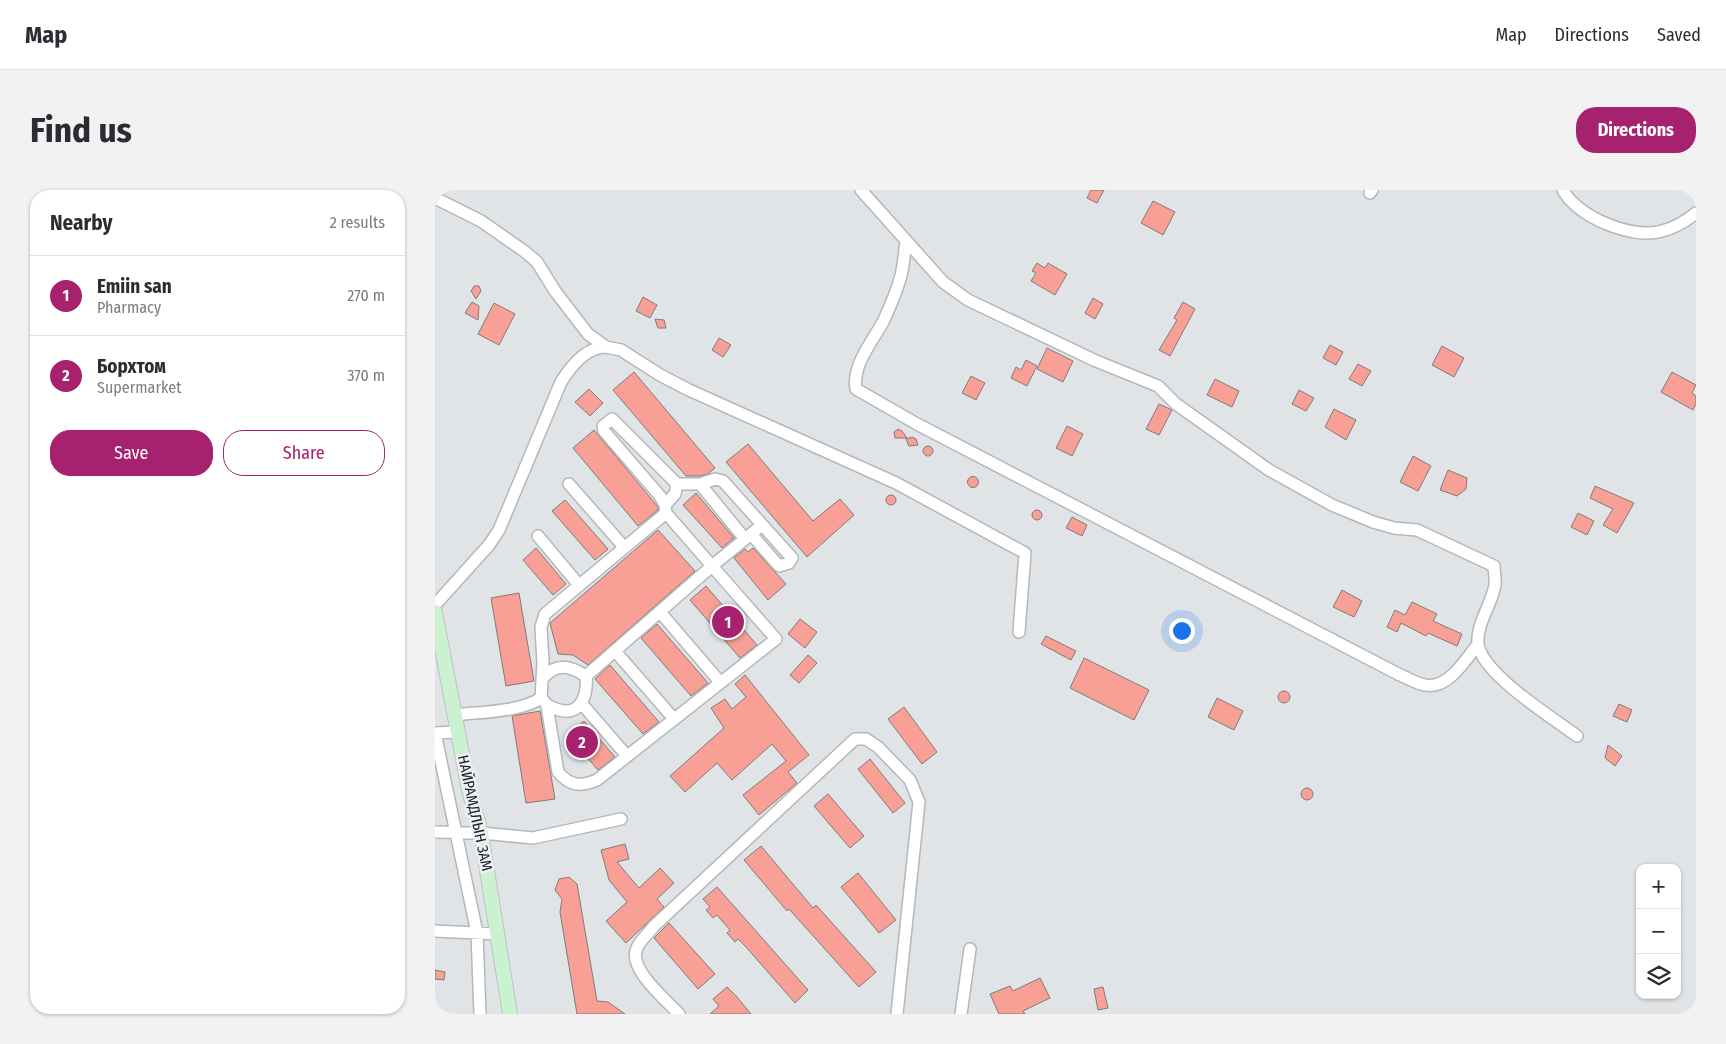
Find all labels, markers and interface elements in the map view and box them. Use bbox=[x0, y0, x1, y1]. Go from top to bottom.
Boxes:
text: Map bbox=[25, 21, 67, 49]
text: Map bbox=[1495, 24, 1527, 46]
text: Directions bbox=[1555, 24, 1629, 46]
text: Saved bbox=[1657, 24, 1701, 46]
button: Directions bbox=[1576, 107, 1696, 153]
text: Find us bbox=[30, 109, 132, 151]
text: Nearby bbox=[50, 210, 112, 236]
text: 2 results bbox=[330, 213, 385, 232]
text: Emiin san bbox=[97, 275, 172, 298]
text: 1 bbox=[63, 286, 69, 305]
text: 270 m bbox=[347, 286, 385, 305]
text: Pharmacy bbox=[97, 298, 161, 317]
text: Борхтом bbox=[97, 355, 166, 378]
text: 2 bbox=[62, 366, 70, 385]
text: 370 m bbox=[347, 366, 385, 385]
text: Supermarket bbox=[97, 378, 181, 397]
button: Save bbox=[50, 430, 213, 476]
button: Share bbox=[223, 430, 385, 476]
pin: 1 bbox=[712, 603, 744, 641]
your location bbox=[1169, 618, 1195, 644]
pin: 2 bbox=[566, 723, 598, 761]
street label: НАЙРАМДЛЫН ЗАМ bbox=[454, 753, 496, 873]
map controls bbox=[1636, 864, 1681, 999]
button: + bbox=[1636, 864, 1681, 909]
button: − bbox=[1636, 909, 1681, 954]
button: layers bbox=[1636, 954, 1681, 999]

